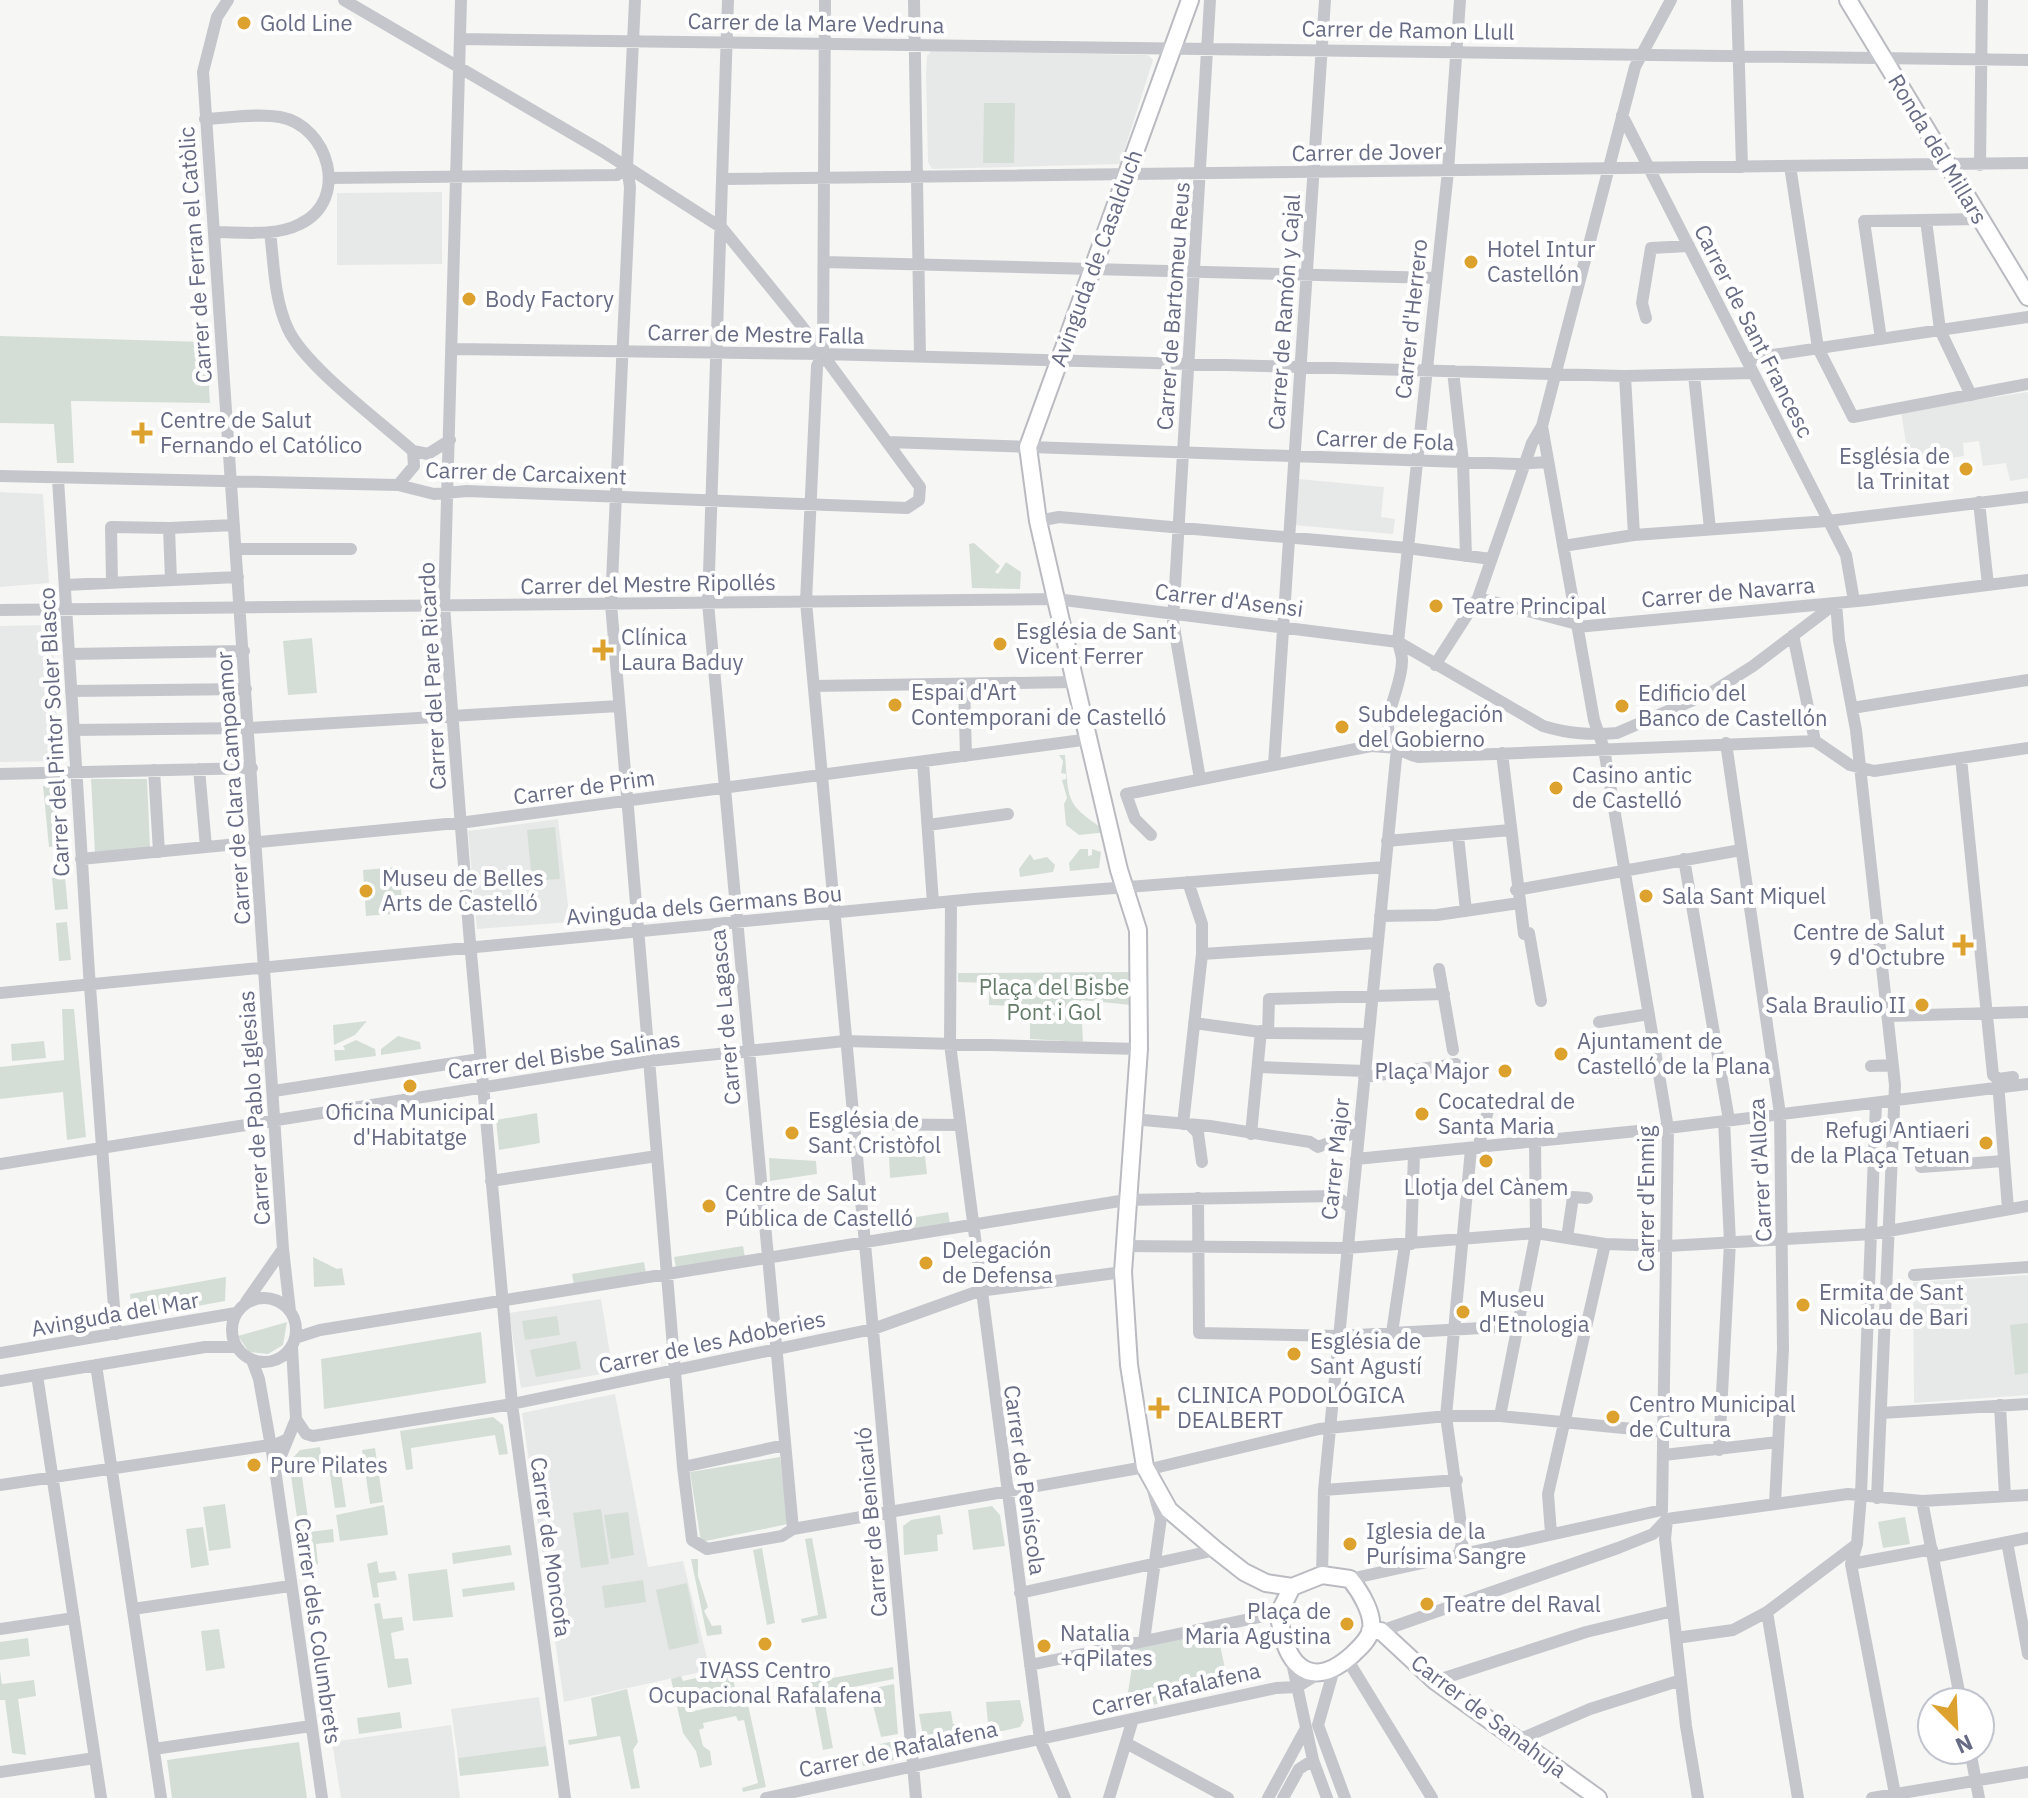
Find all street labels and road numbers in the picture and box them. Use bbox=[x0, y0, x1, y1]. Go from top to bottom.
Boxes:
street label: Carrer de la Mare Vedruna bbox=[687, 6, 945, 39]
street label: Carrer de Ramon Llull bbox=[1301, 13, 1515, 46]
street label: Ronda del Millars bbox=[1882, 68, 1995, 229]
street label: Carrer de Ferran el Catòlic bbox=[171, 126, 218, 384]
street label: Carrer de Jover bbox=[1291, 136, 1443, 167]
street label: Avinguda de Casalduch bbox=[1043, 145, 1148, 370]
street label: Carrer de Bartomeu Reus bbox=[1149, 181, 1196, 431]
street label: Carrer de Ramón y Cajal bbox=[1261, 193, 1306, 431]
street label: Carrer de Sant Francesc bbox=[1688, 219, 1821, 442]
street label: Carrer d'Herrero bbox=[1388, 237, 1433, 400]
street label: Carrer de Mestre Falla bbox=[647, 317, 865, 350]
street label: Carrer de Fola bbox=[1315, 423, 1455, 456]
street label: Carrer de Carcaixent bbox=[425, 454, 627, 491]
street label: Carrer del Pare Ricardo bbox=[411, 561, 452, 791]
street label: Carrer del Mestre Ripollés bbox=[520, 567, 776, 600]
street label: Carrer de Navarra bbox=[1640, 569, 1816, 614]
street label: Carrer d'Asensi bbox=[1153, 576, 1305, 623]
street label: Carrer del Pintor Soler Blasco bbox=[31, 587, 76, 878]
street label: Carrer de Clara Campoamor bbox=[208, 650, 257, 926]
street label: Carrer de Prim bbox=[511, 762, 657, 811]
street label: Avinguda dels Germans Bou bbox=[565, 878, 843, 931]
street label: Carrer de Lagasca bbox=[702, 928, 747, 1106]
street label: Carrer de Pablo Iglesias bbox=[231, 990, 276, 1226]
street label: Carrer del Bisbe Salinas bbox=[446, 1024, 682, 1085]
street label: Carrer Major bbox=[1314, 1097, 1355, 1221]
street label: Carrer d'Alloza bbox=[1741, 1097, 1778, 1243]
street label: Carrer d'Enmig bbox=[1631, 1125, 1660, 1272]
street label: Avinguda del Mar bbox=[29, 1284, 201, 1343]
street label: Carrer de les Adoberies bbox=[596, 1303, 828, 1380]
street label: Carrer de Peníscola bbox=[998, 1383, 1053, 1577]
street label: Carrer de Benicarló bbox=[848, 1426, 893, 1618]
street label: Carrer de Moncofa bbox=[525, 1455, 579, 1639]
street label: Carrer dels Columbrets bbox=[288, 1516, 349, 1746]
street label: Carrer de Sanahuja bbox=[1406, 1647, 1573, 1784]
street label: Carrer Rafalafena bbox=[1089, 1655, 1263, 1722]
street label: Carrer de Rafalafena bbox=[796, 1713, 1000, 1784]

